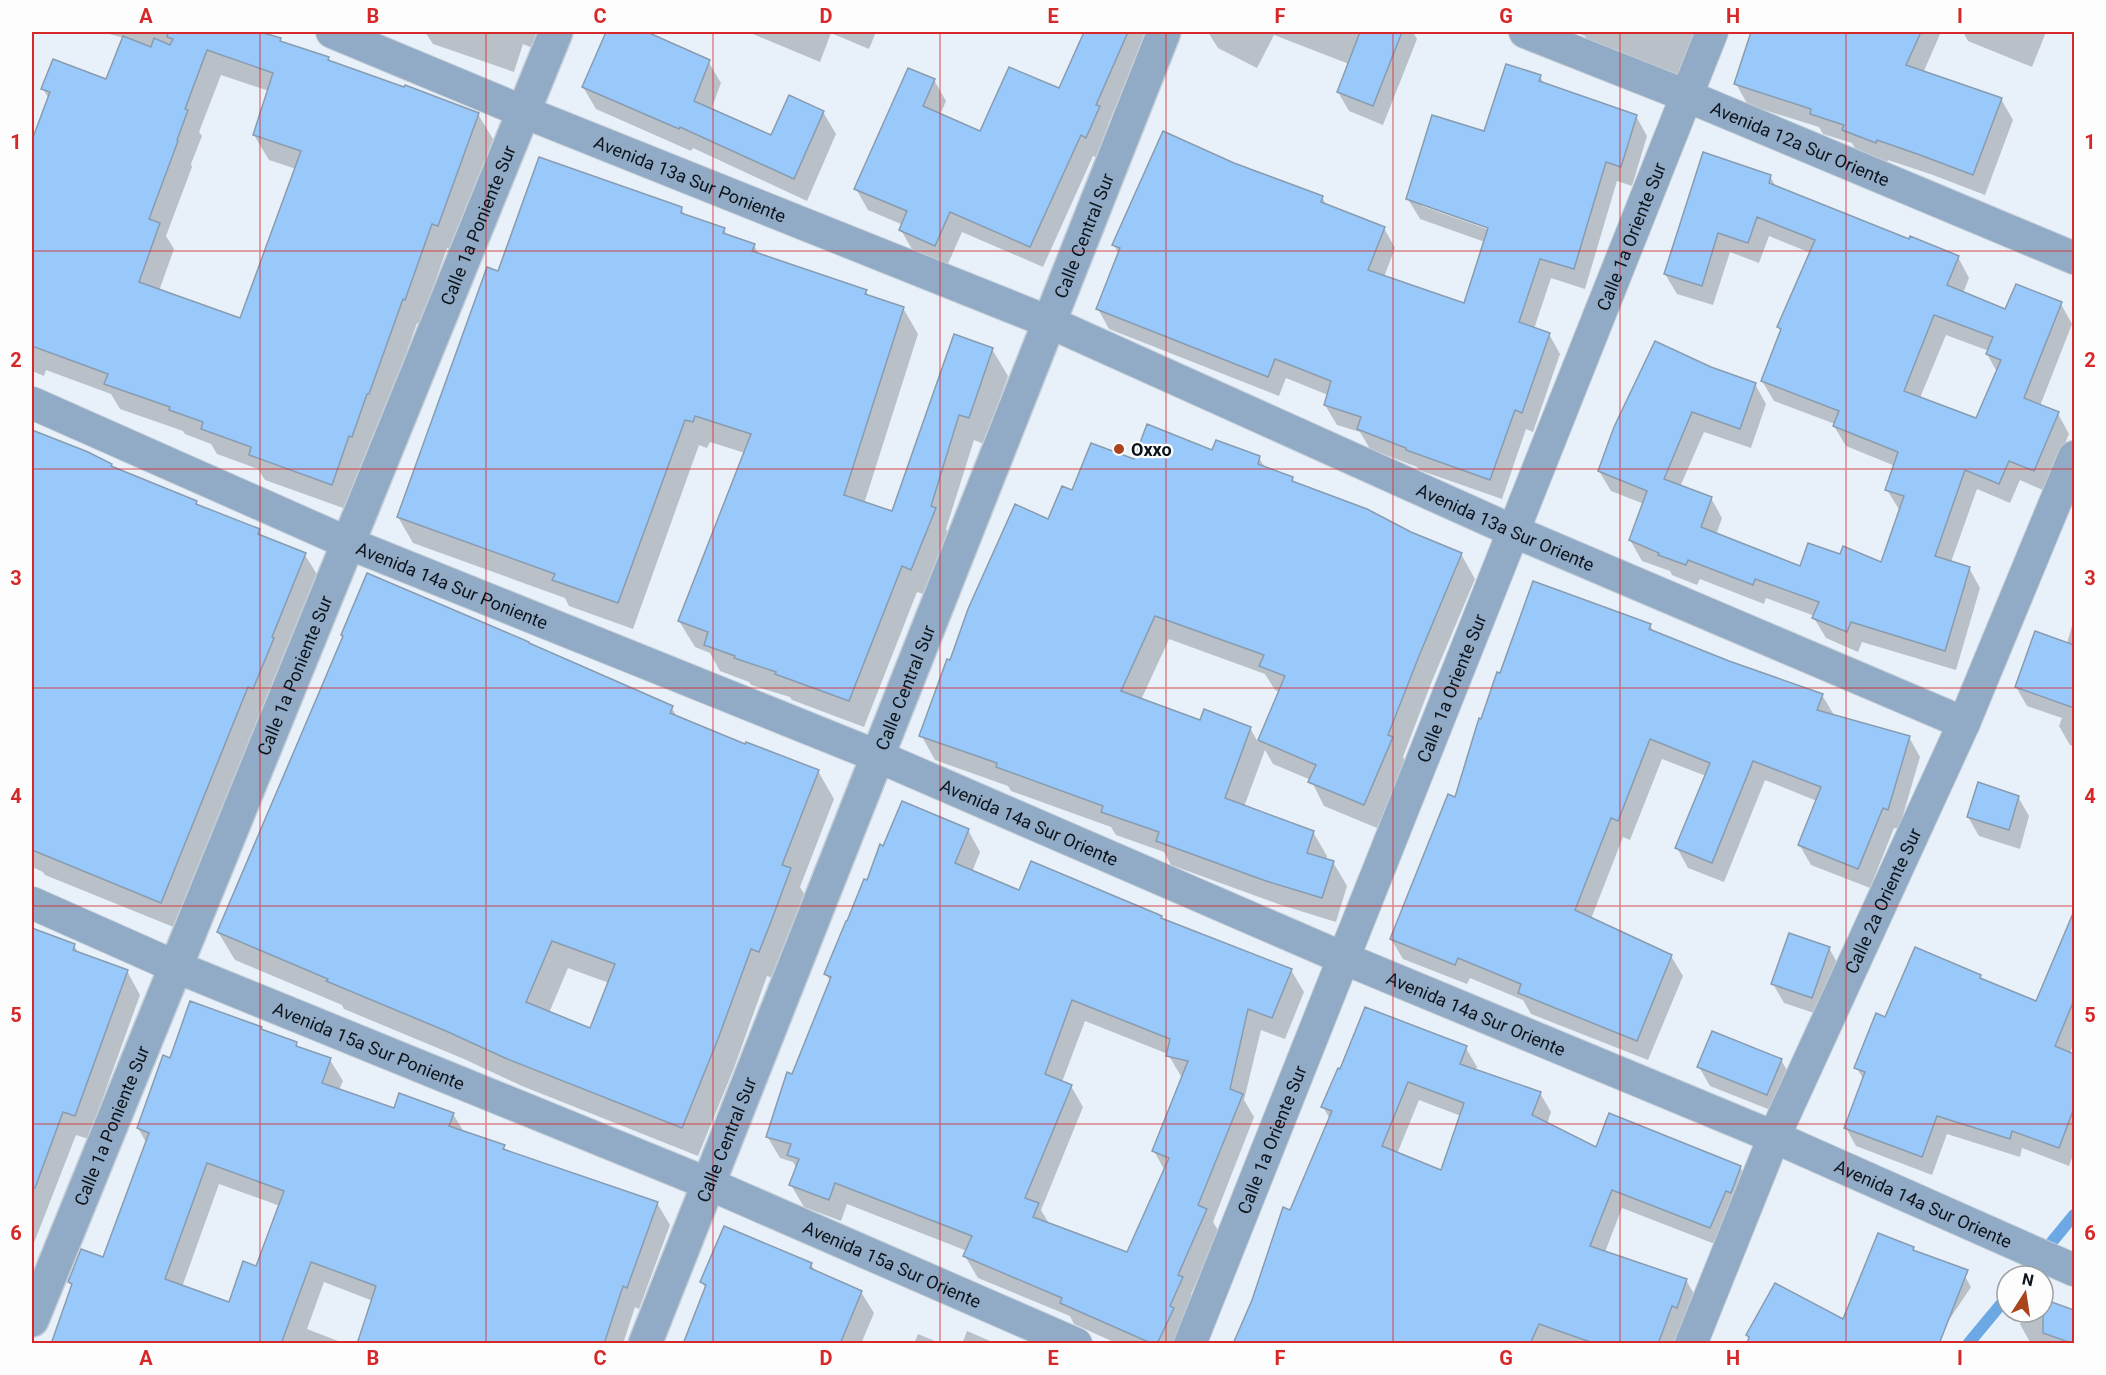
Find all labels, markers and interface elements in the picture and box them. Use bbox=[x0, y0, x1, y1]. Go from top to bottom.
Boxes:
text: A bbox=[139, 4, 153, 28]
text: B bbox=[367, 4, 379, 28]
text: C bbox=[593, 4, 607, 28]
text: D bbox=[820, 4, 833, 28]
text: E bbox=[1047, 4, 1059, 28]
text: F bbox=[1275, 4, 1286, 28]
text: G bbox=[1499, 4, 1513, 28]
text: H bbox=[1726, 4, 1740, 28]
text: I bbox=[1957, 4, 1963, 28]
street label: Avenida 12a Sur Oriente bbox=[1708, 97, 1893, 190]
text: 1 bbox=[10, 130, 22, 154]
text: 1 bbox=[2084, 130, 2096, 154]
street label: Avenida 13a Sur Poniente bbox=[591, 131, 789, 226]
street label: Calle 1a Poniente Sur bbox=[436, 142, 519, 308]
street label: Calle 1a Oriente Sur bbox=[1592, 159, 1670, 314]
street label: Calle Central Sur bbox=[1049, 170, 1118, 301]
text: 2 bbox=[10, 348, 22, 372]
text: 2 bbox=[2084, 348, 2096, 372]
place label: Oxxo bbox=[1131, 439, 1172, 460]
marker: Oxxo bbox=[1112, 442, 1126, 456]
street label: Avenida 13a Sur Oriente bbox=[1414, 479, 1598, 575]
street label: Avenida 14a Sur Poniente bbox=[353, 537, 551, 633]
text: 3 bbox=[10, 566, 22, 590]
text: 3 bbox=[2084, 566, 2096, 590]
street label: Calle 1a Poniente Sur bbox=[252, 592, 336, 758]
street label: Calle 1a Oriente Sur bbox=[1412, 611, 1490, 765]
street label: Calle Central Sur bbox=[871, 622, 939, 753]
street label: Avenida 14a Sur Oriente bbox=[937, 774, 1122, 870]
text: 4 bbox=[10, 784, 22, 808]
text: 4 bbox=[2084, 784, 2096, 808]
street label: Calle 2a Oriente Sur bbox=[1840, 825, 1925, 977]
street label: Avenida 14a Sur Oriente bbox=[1384, 967, 1569, 1060]
street label: Avenida 15a Sur Poniente bbox=[270, 997, 468, 1094]
text: 5 bbox=[10, 1003, 22, 1027]
text: 5 bbox=[2084, 1003, 2096, 1027]
street label: Calle 1a Poniente Sur bbox=[69, 1042, 153, 1208]
street label: Calle 1a Oriente Sur bbox=[1232, 1062, 1310, 1217]
street label: Calle Central Sur bbox=[692, 1074, 760, 1205]
street label: Avenida 14a Sur Oriente bbox=[1832, 1155, 2015, 1252]
street label: Avenida 15a Sur Oriente bbox=[800, 1216, 984, 1312]
text: 6 bbox=[10, 1221, 22, 1245]
text: 6 bbox=[2084, 1221, 2096, 1245]
north arrow bbox=[1995, 1264, 2055, 1324]
text: N bbox=[2021, 1269, 2036, 1290]
text: A bbox=[139, 1346, 153, 1370]
text: B bbox=[367, 1346, 379, 1370]
text: C bbox=[593, 1346, 607, 1370]
text: D bbox=[820, 1346, 833, 1370]
text: E bbox=[1047, 1346, 1059, 1370]
text: F bbox=[1275, 1346, 1286, 1370]
text: G bbox=[1499, 1346, 1513, 1370]
text: H bbox=[1726, 1346, 1740, 1370]
text: I bbox=[1957, 1346, 1963, 1370]

